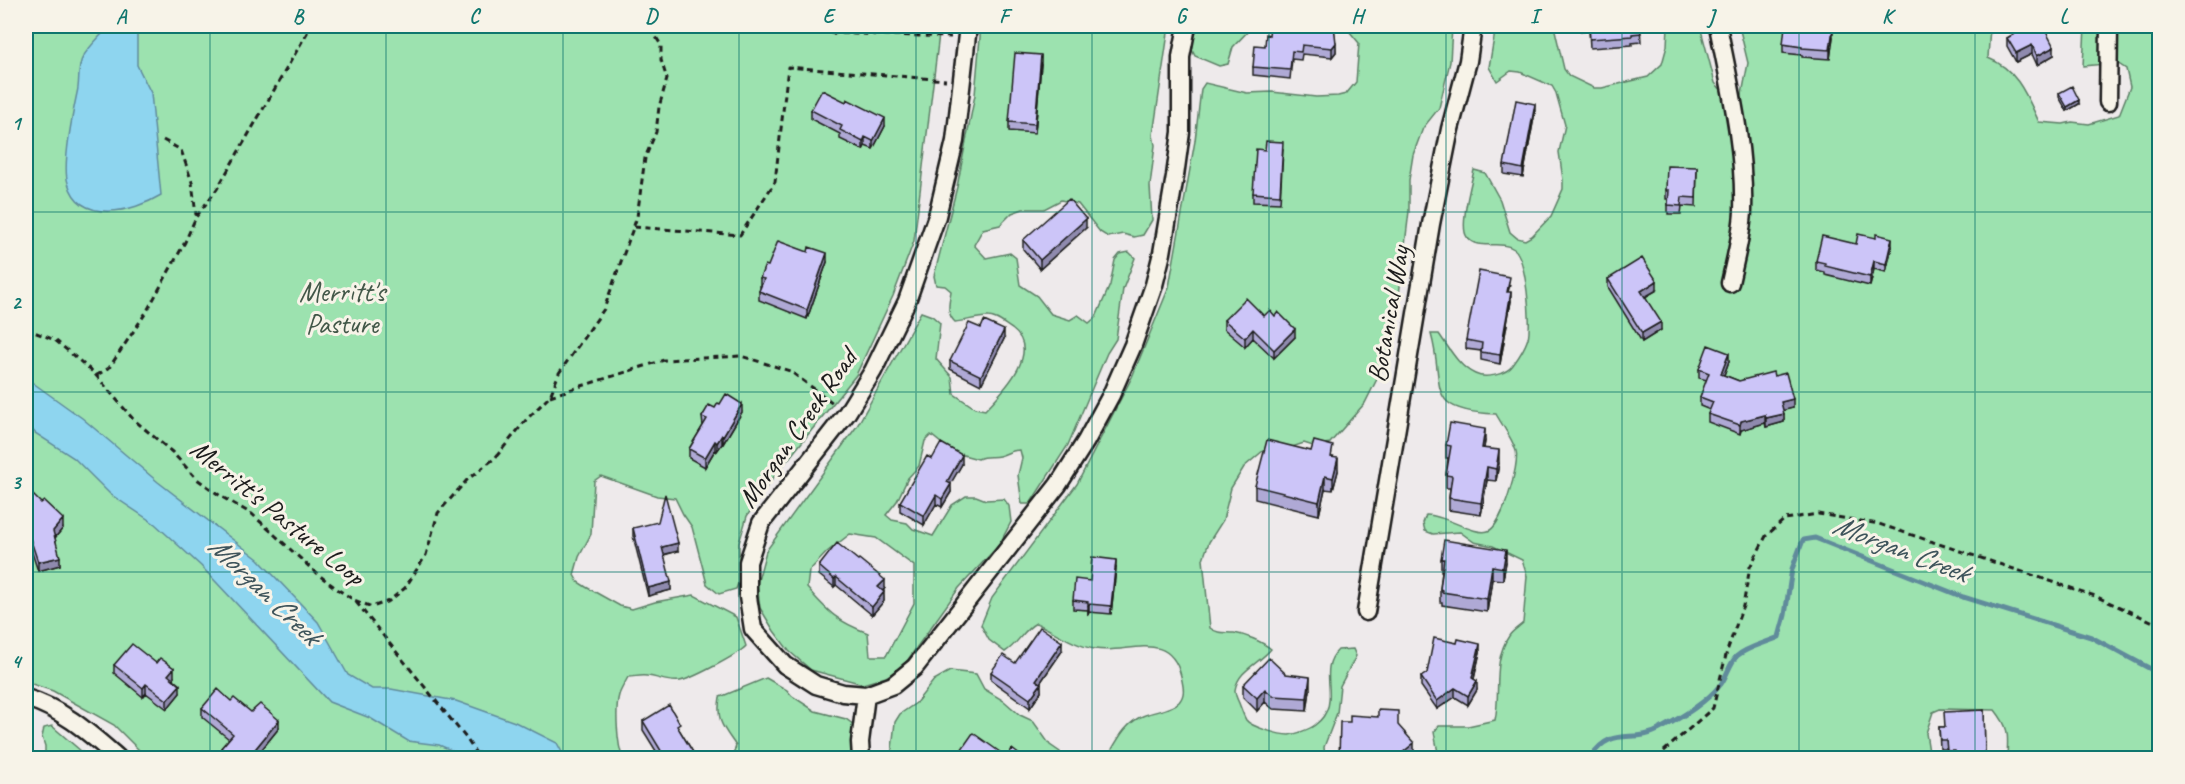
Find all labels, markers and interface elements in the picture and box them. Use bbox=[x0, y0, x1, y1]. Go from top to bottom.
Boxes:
text: A bbox=[116, 4, 128, 29]
text: B bbox=[293, 4, 305, 29]
text: C bbox=[469, 4, 481, 29]
text: D bbox=[645, 4, 659, 29]
text: E bbox=[823, 4, 837, 29]
text: F bbox=[999, 4, 1013, 29]
text: G bbox=[1176, 4, 1189, 29]
text: H bbox=[1351, 4, 1366, 29]
text: I bbox=[1530, 4, 1543, 29]
text: J bbox=[1706, 4, 1718, 29]
text: K bbox=[1882, 4, 1896, 29]
text: L bbox=[2060, 4, 2070, 29]
text: 1 bbox=[12, 111, 23, 136]
street label: Botanical Way bbox=[1359, 241, 1418, 385]
park label: Merritt's Pasture bbox=[299, 274, 387, 341]
text: 2 bbox=[12, 290, 23, 315]
street label: Morgan Creek Road bbox=[729, 339, 867, 514]
street label: Merritt's Pasture Loop bbox=[184, 431, 373, 594]
text: 3 bbox=[12, 470, 23, 495]
water label: Morgan Creek bbox=[1828, 505, 1979, 593]
water label: Morgan Creek bbox=[201, 527, 333, 656]
text: 4 bbox=[12, 649, 24, 674]

